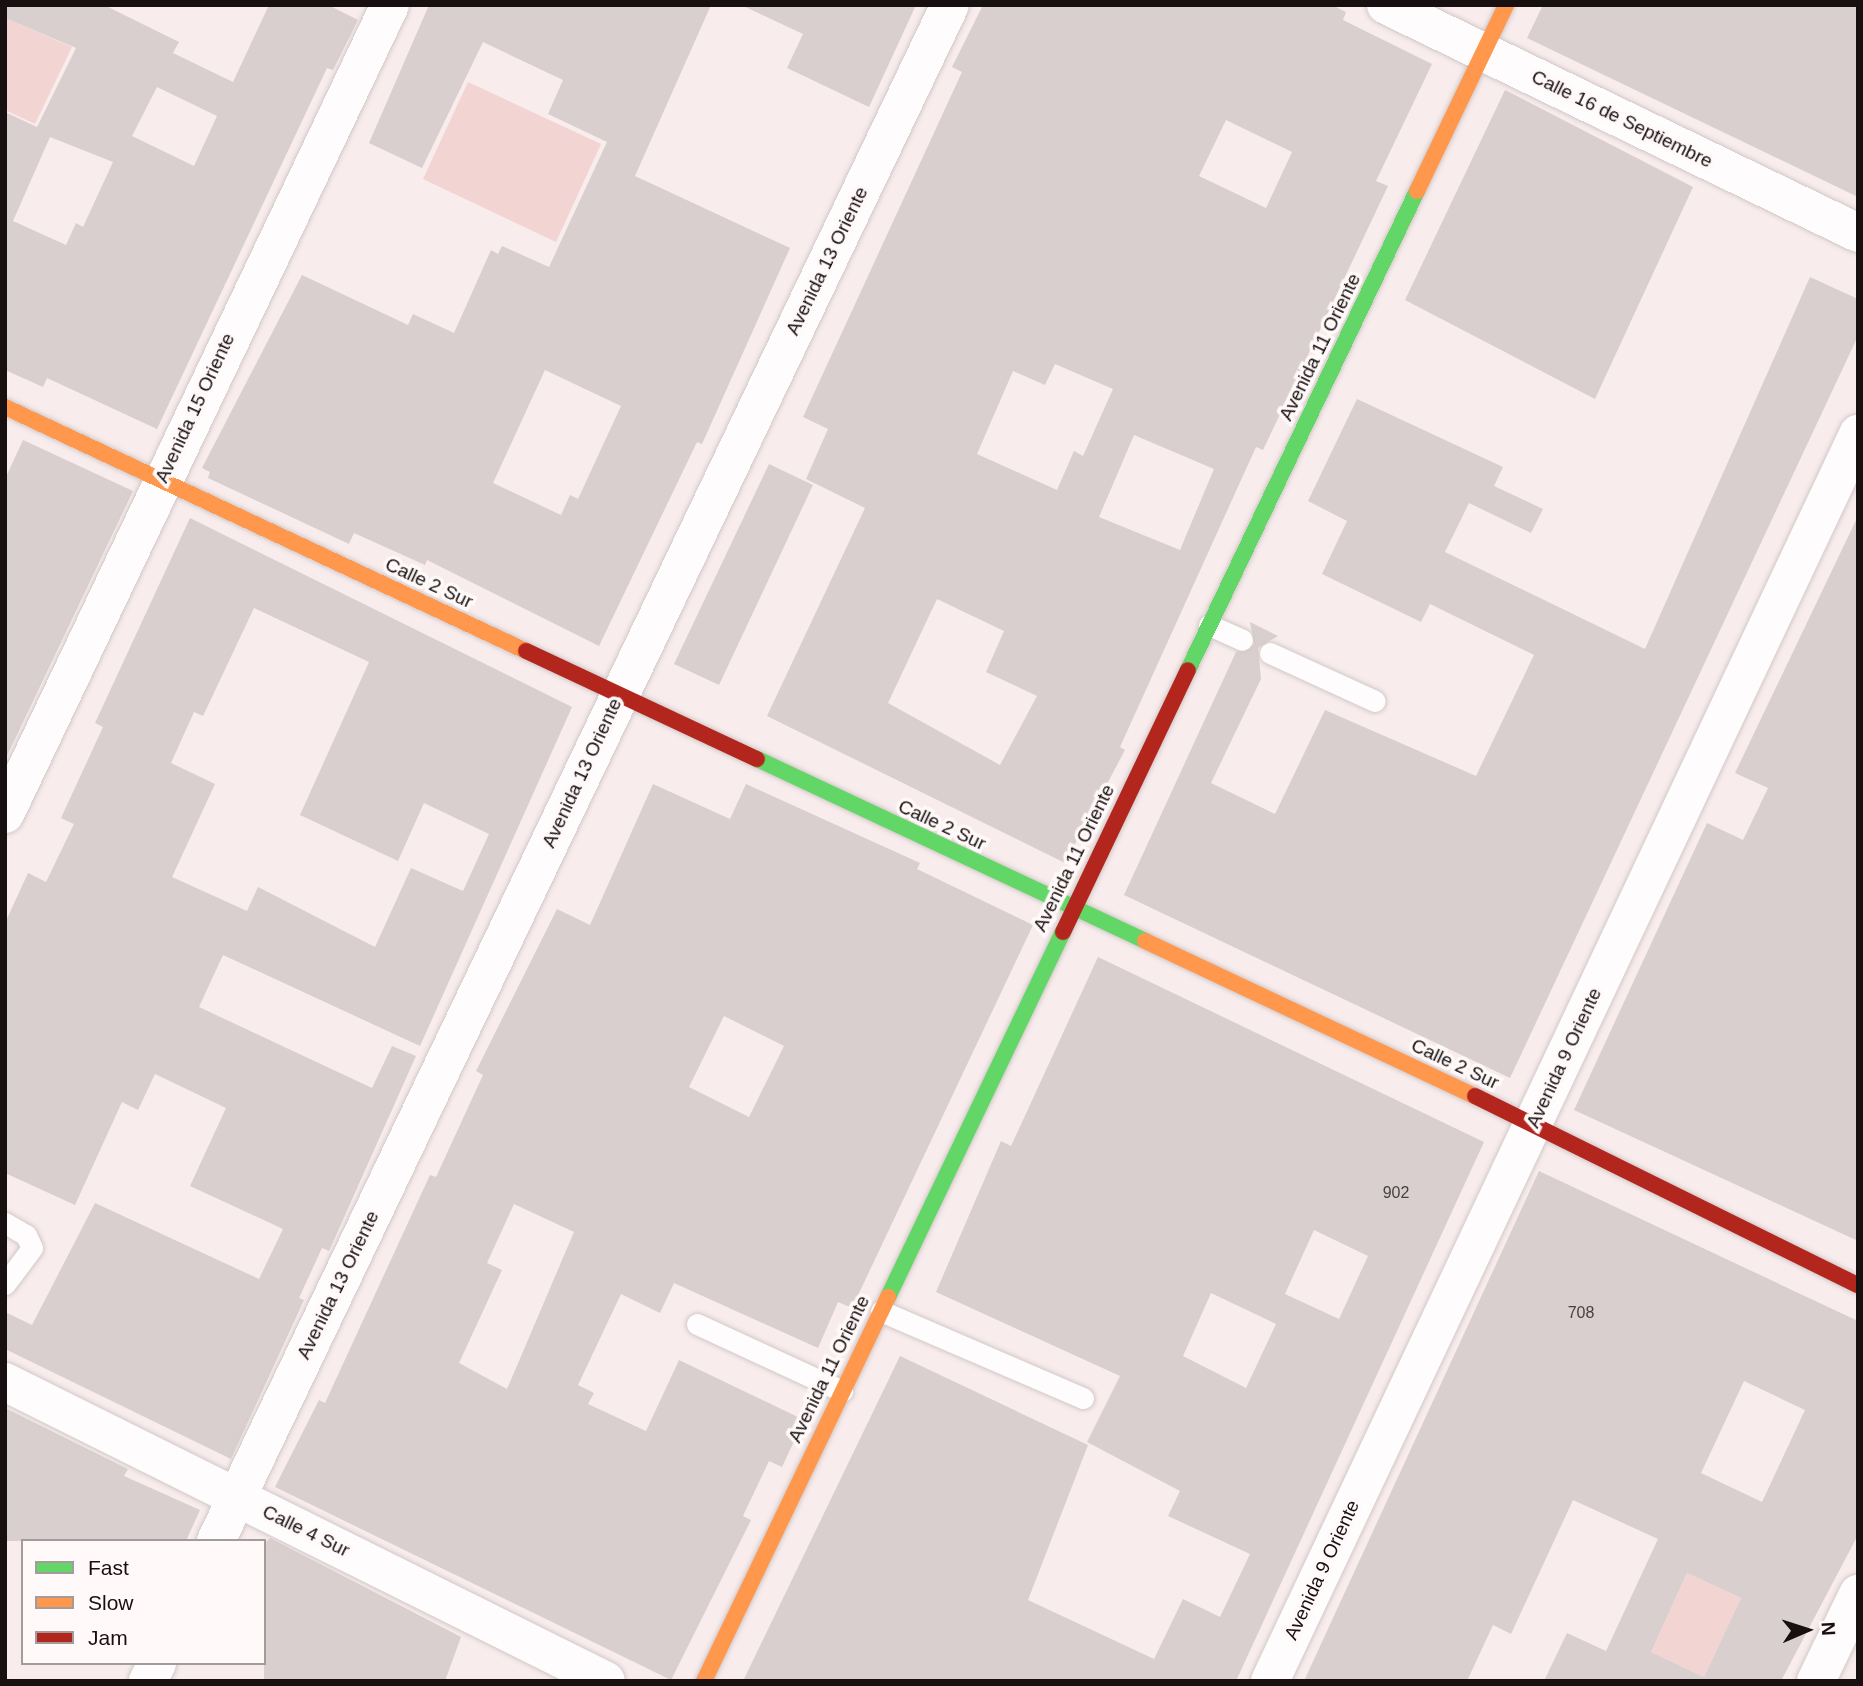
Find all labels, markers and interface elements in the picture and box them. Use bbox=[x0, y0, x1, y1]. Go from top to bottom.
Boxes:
street label: Calle 16 de Septiembre bbox=[1528, 65, 1716, 173]
street label: Avenida 13 Oriente bbox=[781, 183, 873, 339]
street label: Avenida 11 Oriente bbox=[1274, 270, 1366, 424]
street label: Avenida 15 Oriente bbox=[150, 330, 240, 486]
street label: Calle 2 Sur bbox=[382, 553, 476, 613]
street label: Avenida 13 Oriente bbox=[537, 695, 627, 851]
street label: Avenida 11 Oriente bbox=[1028, 781, 1120, 935]
street label: Calle 2 Sur bbox=[895, 795, 989, 855]
street label: Avenida 9 Oriente bbox=[1522, 984, 1606, 1132]
street label: Calle 2 Sur bbox=[1408, 1034, 1502, 1094]
house number: 902 bbox=[1383, 1183, 1409, 1203]
street label: Avenida 13 Oriente bbox=[292, 1207, 384, 1363]
street label: Avenida 11 Oriente bbox=[783, 1292, 875, 1446]
house number: 708 bbox=[1568, 1303, 1594, 1323]
street label: Avenida 9 Oriente bbox=[1280, 1496, 1364, 1644]
street label: Calle 4 Sur bbox=[259, 1500, 353, 1562]
legend bbox=[21, 1539, 266, 1665]
text: Fast bbox=[88, 1556, 129, 1579]
text: Slow bbox=[88, 1591, 134, 1614]
north arrow bbox=[1772, 1595, 1842, 1665]
text: N bbox=[1818, 1621, 1839, 1636]
text: Jam bbox=[88, 1626, 128, 1649]

